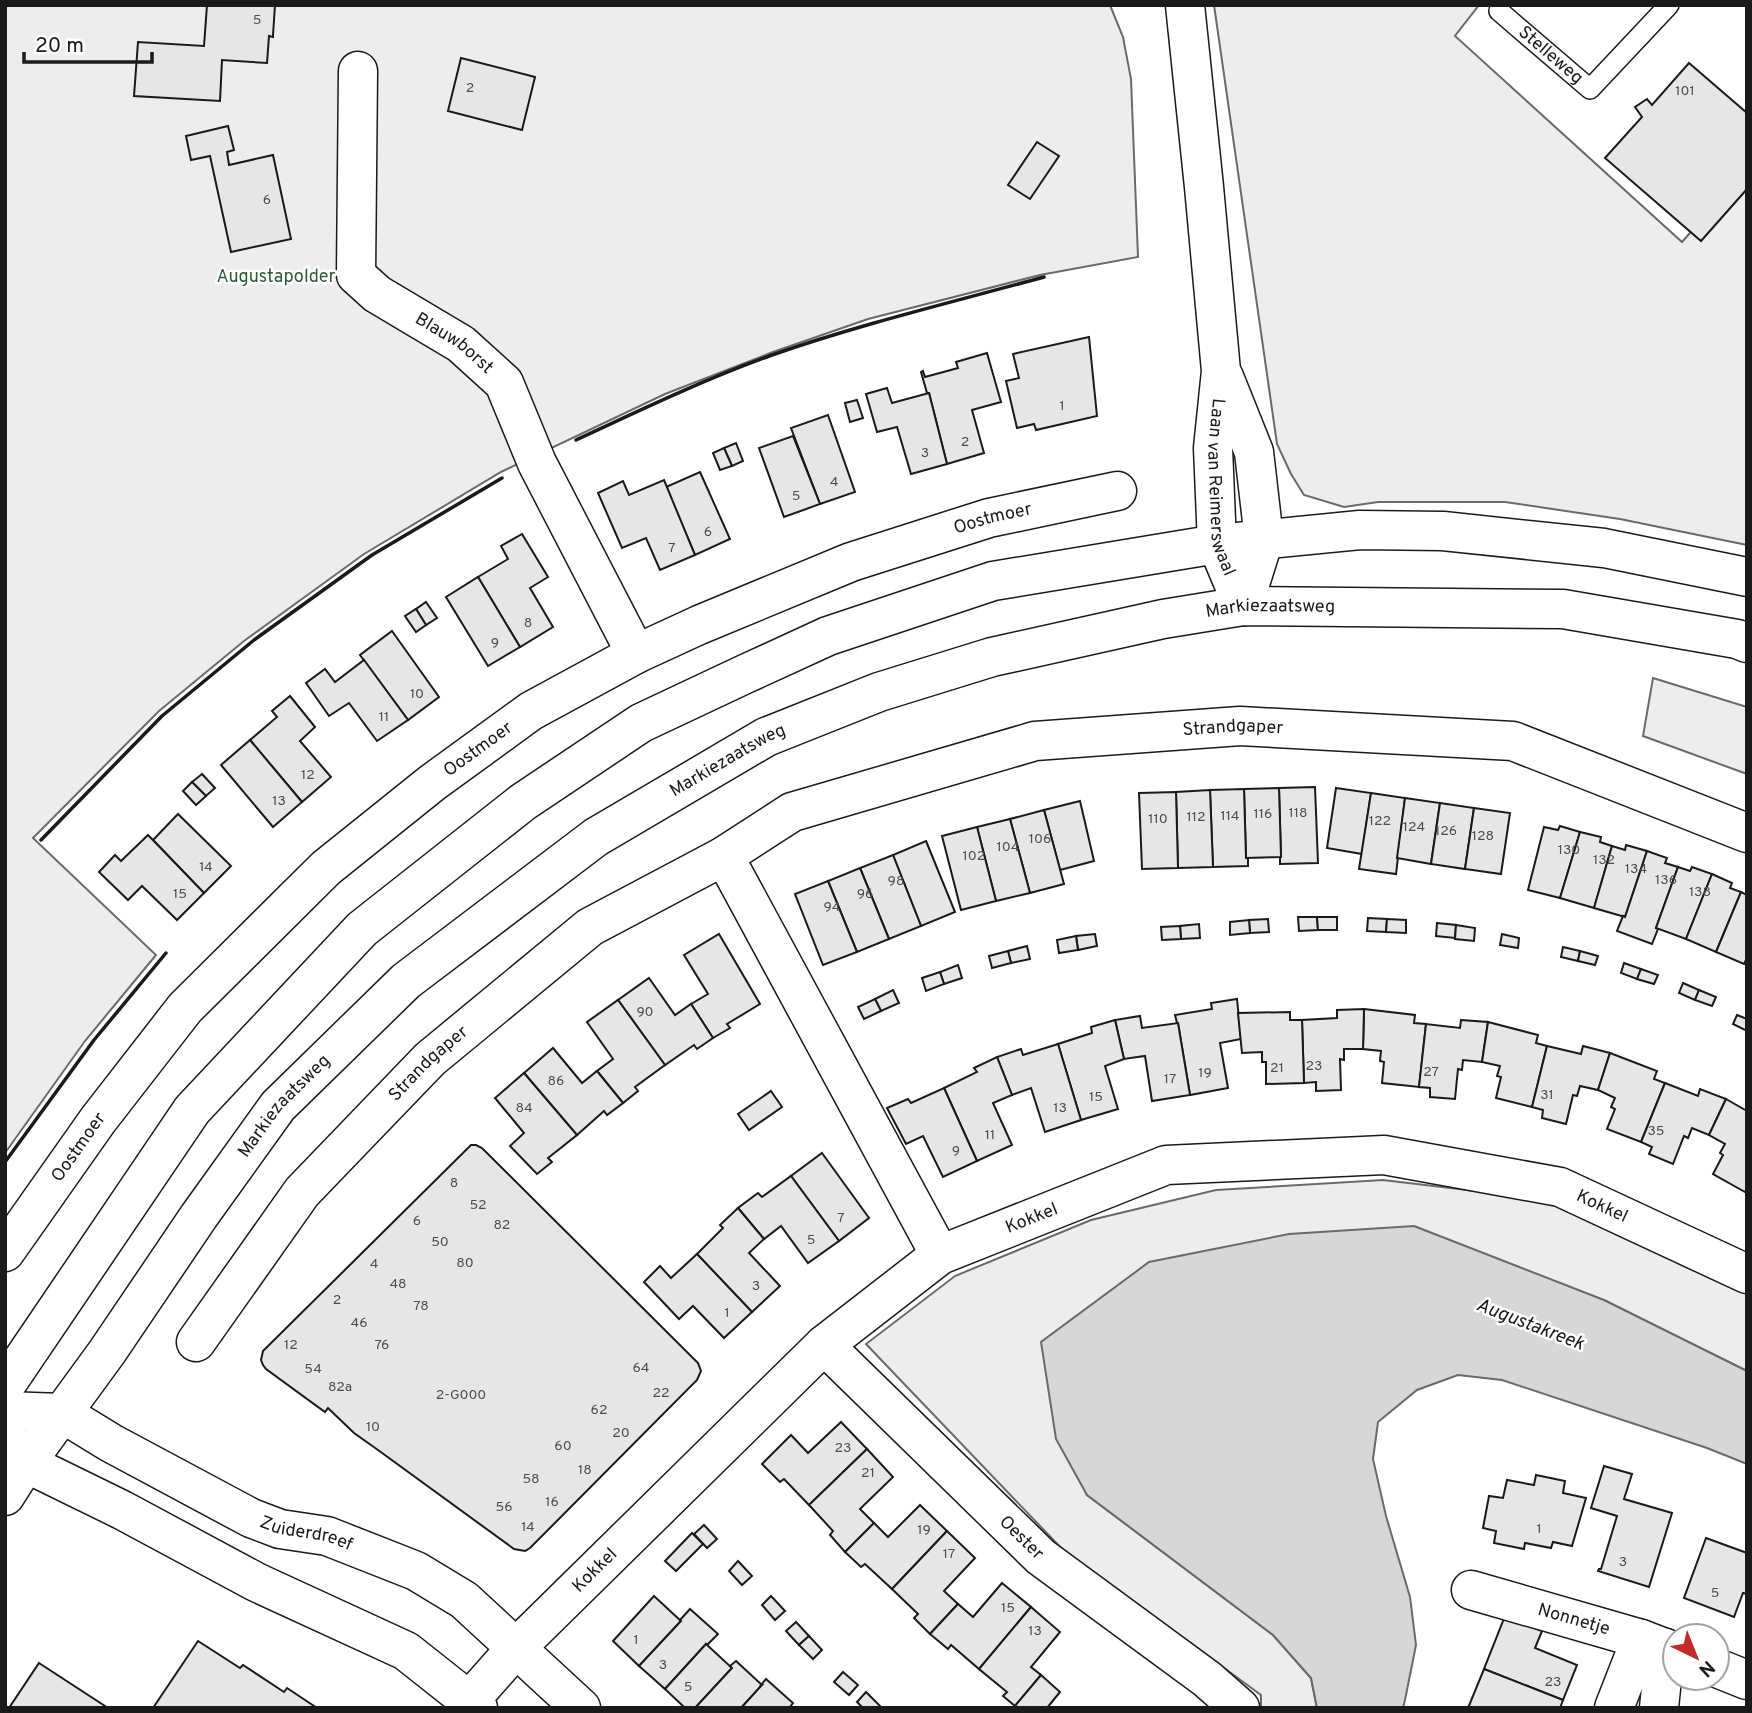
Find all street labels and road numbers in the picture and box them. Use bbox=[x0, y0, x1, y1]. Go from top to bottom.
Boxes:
street label: Stelleweg bbox=[1513, 21, 1588, 90]
street label: Blauwborst bbox=[411, 308, 498, 379]
street label: Laan van Reimerswaal bbox=[1201, 397, 1241, 579]
street label: Oostmoer bbox=[951, 498, 1034, 540]
street label: Markiezaatsweg bbox=[1204, 594, 1335, 623]
street label: Strandgaper bbox=[1182, 714, 1284, 742]
street label: Oostmoer bbox=[439, 717, 517, 782]
street label: Markiezaatsweg bbox=[666, 719, 789, 802]
street label: Strandgaper bbox=[384, 1021, 473, 1106]
street label: Markiezaatsweg bbox=[233, 1050, 335, 1162]
street label: Oostmoer bbox=[46, 1108, 111, 1187]
street label: Kokkel bbox=[1572, 1185, 1632, 1228]
street label: Kokkel bbox=[1002, 1198, 1061, 1239]
street label: Zuiderdreef bbox=[256, 1511, 356, 1556]
street label: Oester bbox=[994, 1511, 1049, 1565]
street label: Kokkel bbox=[567, 1543, 622, 1598]
street label: Nonnetje bbox=[1535, 1598, 1613, 1641]

